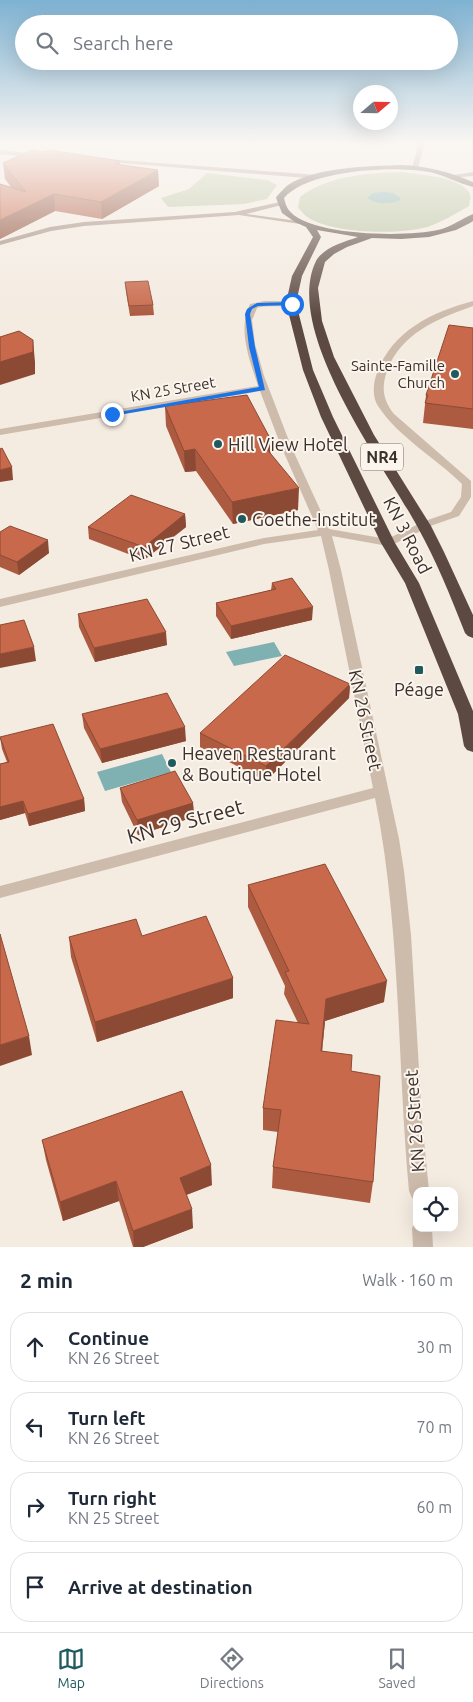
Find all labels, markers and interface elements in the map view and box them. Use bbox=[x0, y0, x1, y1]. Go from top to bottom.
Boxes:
search box bbox=[15, 15, 458, 70]
icon: search bbox=[33, 29, 61, 57]
text: Search here bbox=[73, 32, 173, 54]
north arrow bbox=[353, 85, 398, 130]
route start bbox=[281, 293, 304, 316]
place label: Sainte-Famille Church bbox=[351, 357, 445, 391]
marker: Sainte-Famille Church bbox=[449, 368, 461, 380]
street label: KN 25 Street bbox=[129, 373, 217, 405]
route end bbox=[101, 403, 124, 426]
place label: Hill View Hotel bbox=[228, 434, 348, 454]
marker: Hill View Hotel bbox=[212, 438, 224, 450]
road number: NR4 bbox=[361, 444, 403, 471]
street label: KN 3 Road bbox=[380, 493, 436, 577]
place label: Goethe-Institut bbox=[252, 509, 375, 529]
marker: Goethe-Institut bbox=[236, 513, 248, 525]
street label: KN 27 Street bbox=[127, 521, 231, 565]
marker: Péage bbox=[413, 664, 425, 676]
street label: KN 26 Street bbox=[346, 668, 386, 772]
place label: Péage bbox=[394, 679, 444, 699]
place label: Heaven Restaurant & Boutique Hotel bbox=[182, 743, 336, 784]
marker: Heaven Restaurant & Boutique Hotel bbox=[166, 757, 178, 769]
street label: KN 29 Street bbox=[124, 794, 246, 848]
street label: KN 26 Street bbox=[400, 1069, 428, 1173]
map controls bbox=[413, 1187, 458, 1232]
button: locate bbox=[413, 1187, 458, 1232]
text: 2 min bbox=[20, 1268, 73, 1292]
text: Walk · 160 m bbox=[362, 1271, 453, 1289]
text: Continue bbox=[68, 1327, 149, 1349]
icon: ahead bbox=[21, 1333, 49, 1361]
text: 30 m bbox=[416, 1338, 452, 1356]
text: KN 26 Street bbox=[68, 1349, 159, 1367]
text: Turn left bbox=[68, 1407, 146, 1429]
icon: left bbox=[21, 1413, 49, 1441]
text: 70 m bbox=[416, 1418, 452, 1436]
text: KN 26 Street bbox=[68, 1429, 159, 1447]
text: Turn right bbox=[68, 1487, 156, 1509]
icon: right bbox=[21, 1493, 49, 1521]
text: 60 m bbox=[416, 1498, 452, 1516]
text: KN 25 Street bbox=[68, 1509, 159, 1527]
icon: arrive bbox=[21, 1573, 49, 1601]
text: Arrive at destination bbox=[68, 1576, 253, 1598]
tab: Map bbox=[57, 1645, 85, 1691]
tab: Directions bbox=[200, 1645, 264, 1691]
tab: Saved bbox=[378, 1645, 416, 1691]

